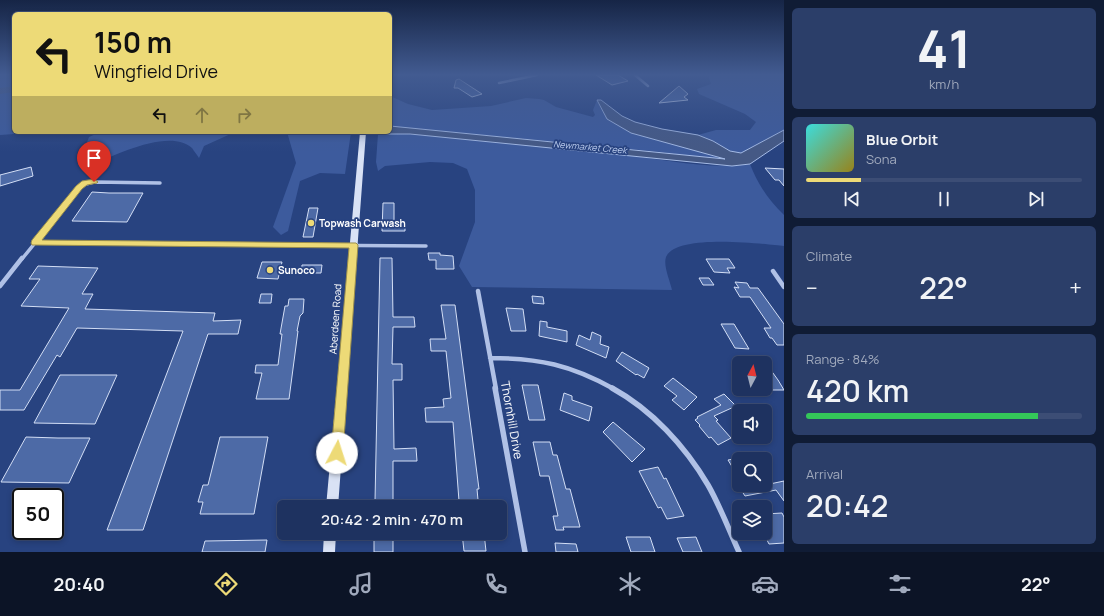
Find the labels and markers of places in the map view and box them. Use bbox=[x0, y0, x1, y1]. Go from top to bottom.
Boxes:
pin bbox=[77, 141, 111, 182]
place label: Topwash Carwash bbox=[319, 216, 406, 230]
marker: Topwash Carwash bbox=[306, 218, 316, 228]
place label: Sunoco bbox=[278, 263, 315, 277]
marker: Sunoco bbox=[265, 265, 275, 275]

